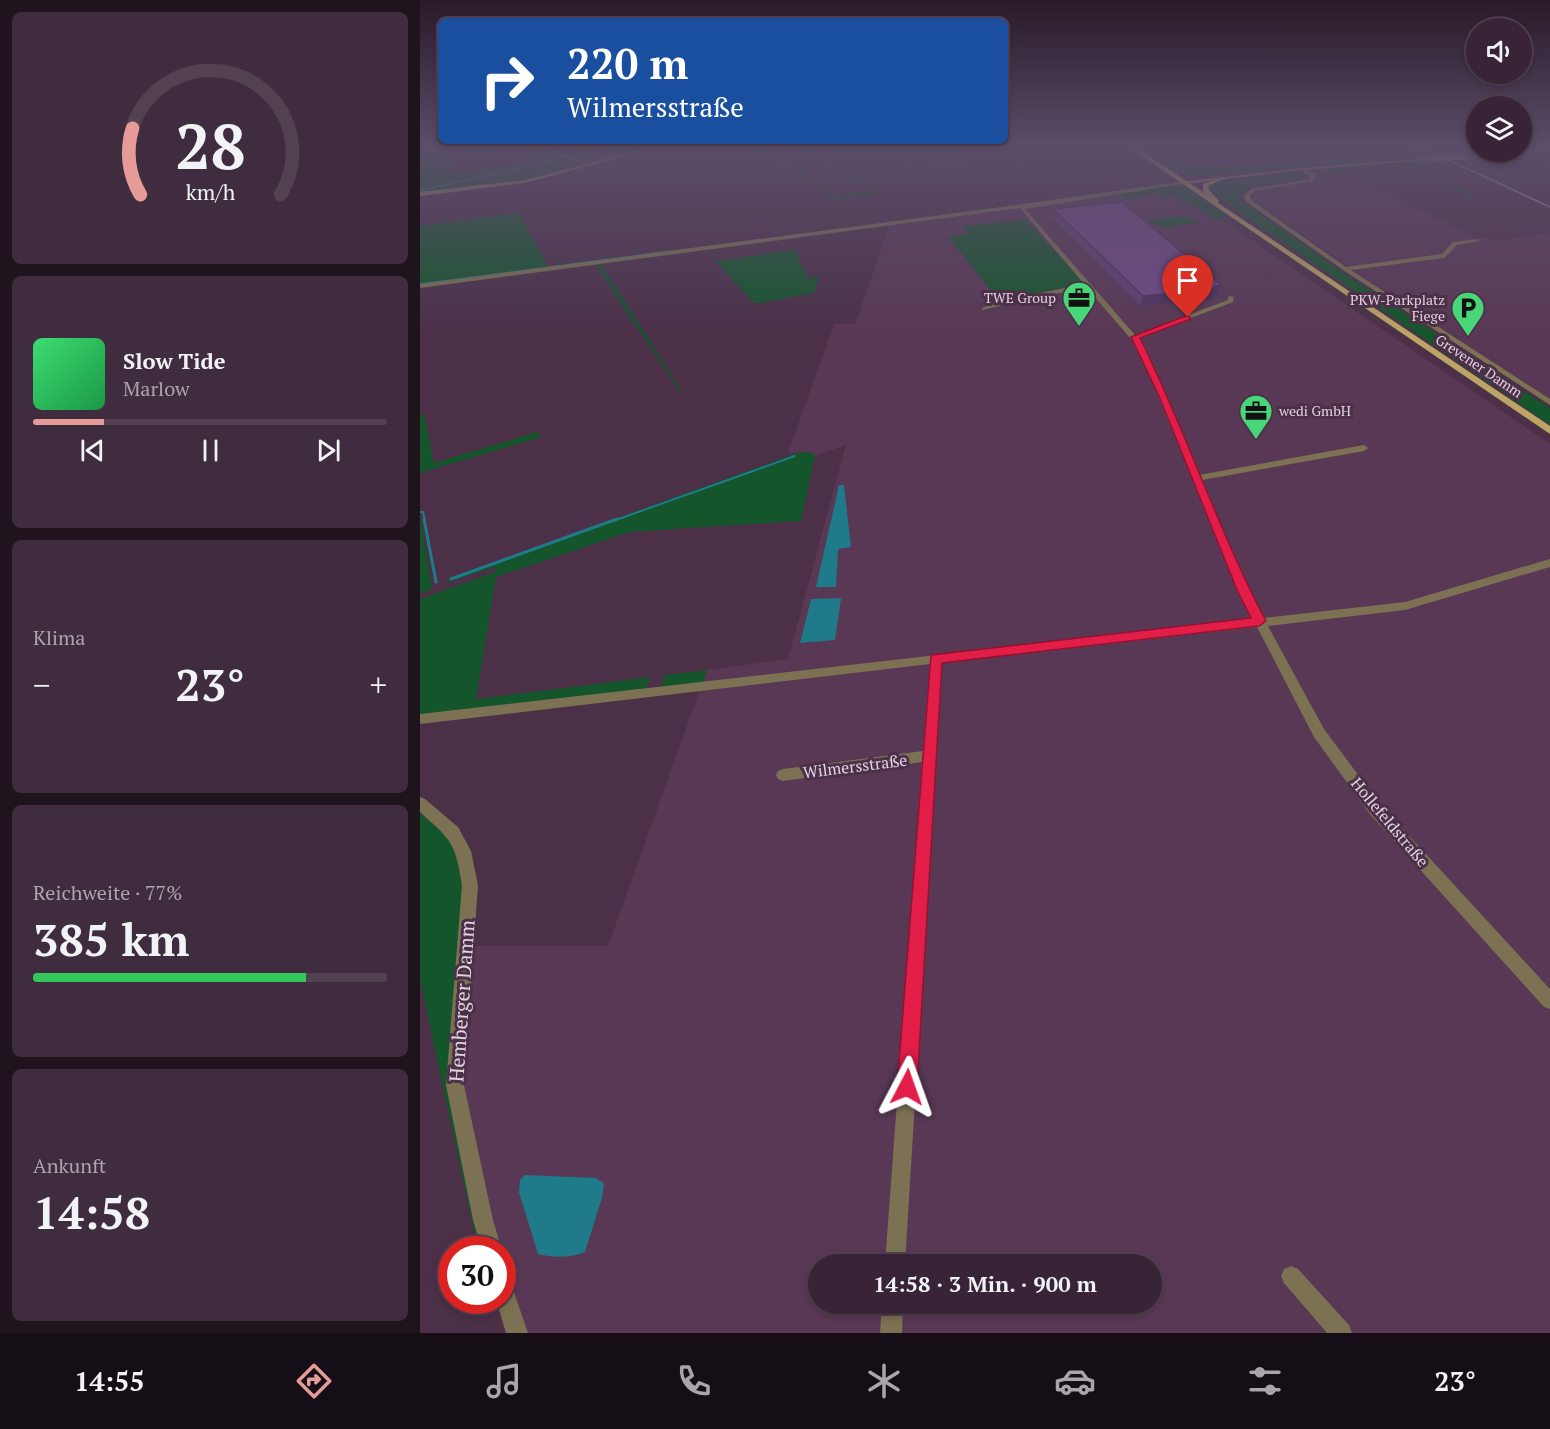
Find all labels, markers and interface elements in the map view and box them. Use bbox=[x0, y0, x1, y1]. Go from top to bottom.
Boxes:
map controls bbox=[1466, 18, 1532, 162]
button: sound bbox=[1466, 18, 1532, 84]
text: 220 m bbox=[567, 35, 688, 91]
icon: right bbox=[468, 42, 546, 120]
text: Wilmersstraße bbox=[567, 89, 744, 125]
button: layers bbox=[1466, 96, 1532, 162]
text: 28 bbox=[175, 104, 245, 187]
text: km/h bbox=[185, 178, 235, 206]
pin bbox=[1162, 255, 1213, 317]
icon: arrive bbox=[1171, 264, 1204, 297]
office icon: TWE Group bbox=[1061, 280, 1097, 327]
place label: TWE Group bbox=[984, 288, 1056, 307]
place label: PKW-Parkplatz Fiege bbox=[1350, 290, 1445, 325]
parking icon: PKW-Parkplatz Fiege bbox=[1450, 290, 1486, 337]
street label: Grevener Damm bbox=[1432, 329, 1526, 402]
text: Slow Tide bbox=[123, 346, 226, 375]
text: Marlow bbox=[123, 375, 190, 402]
office icon: wedi GmbH bbox=[1238, 393, 1274, 440]
place label: wedi GmbH bbox=[1278, 401, 1351, 420]
icon: previous bbox=[76, 434, 109, 467]
icon: pause bbox=[194, 434, 227, 467]
icon: next bbox=[312, 434, 345, 467]
text: Klima bbox=[33, 624, 85, 651]
text: 23° bbox=[175, 654, 245, 714]
text: − bbox=[33, 663, 51, 706]
text: + bbox=[369, 663, 387, 706]
street label: Wilmersstraße bbox=[802, 749, 908, 783]
street label: Hollefeldstraße bbox=[1346, 773, 1434, 871]
text: Reichweite · 77% bbox=[33, 879, 182, 906]
text: 385 km bbox=[33, 909, 189, 969]
street label: Hemberger Damm bbox=[442, 919, 481, 1083]
position arrow bbox=[875, 1055, 939, 1119]
text: Ankunft bbox=[33, 1152, 106, 1179]
text: 14:58 bbox=[33, 1182, 150, 1242]
speed limit sign: 30 bbox=[438, 1236, 516, 1314]
text: 14:58 · 3 Min. · 900 m bbox=[873, 1269, 1097, 1298]
icon: directions bbox=[293, 1360, 335, 1402]
icon: music bbox=[483, 1360, 525, 1402]
icon: phone bbox=[673, 1360, 715, 1402]
icon: climate bbox=[863, 1360, 905, 1402]
icon: car bbox=[1054, 1360, 1096, 1402]
icon: filters bbox=[1244, 1360, 1286, 1402]
text: 14:55 bbox=[74, 1363, 144, 1399]
text: 23° bbox=[1434, 1363, 1476, 1399]

